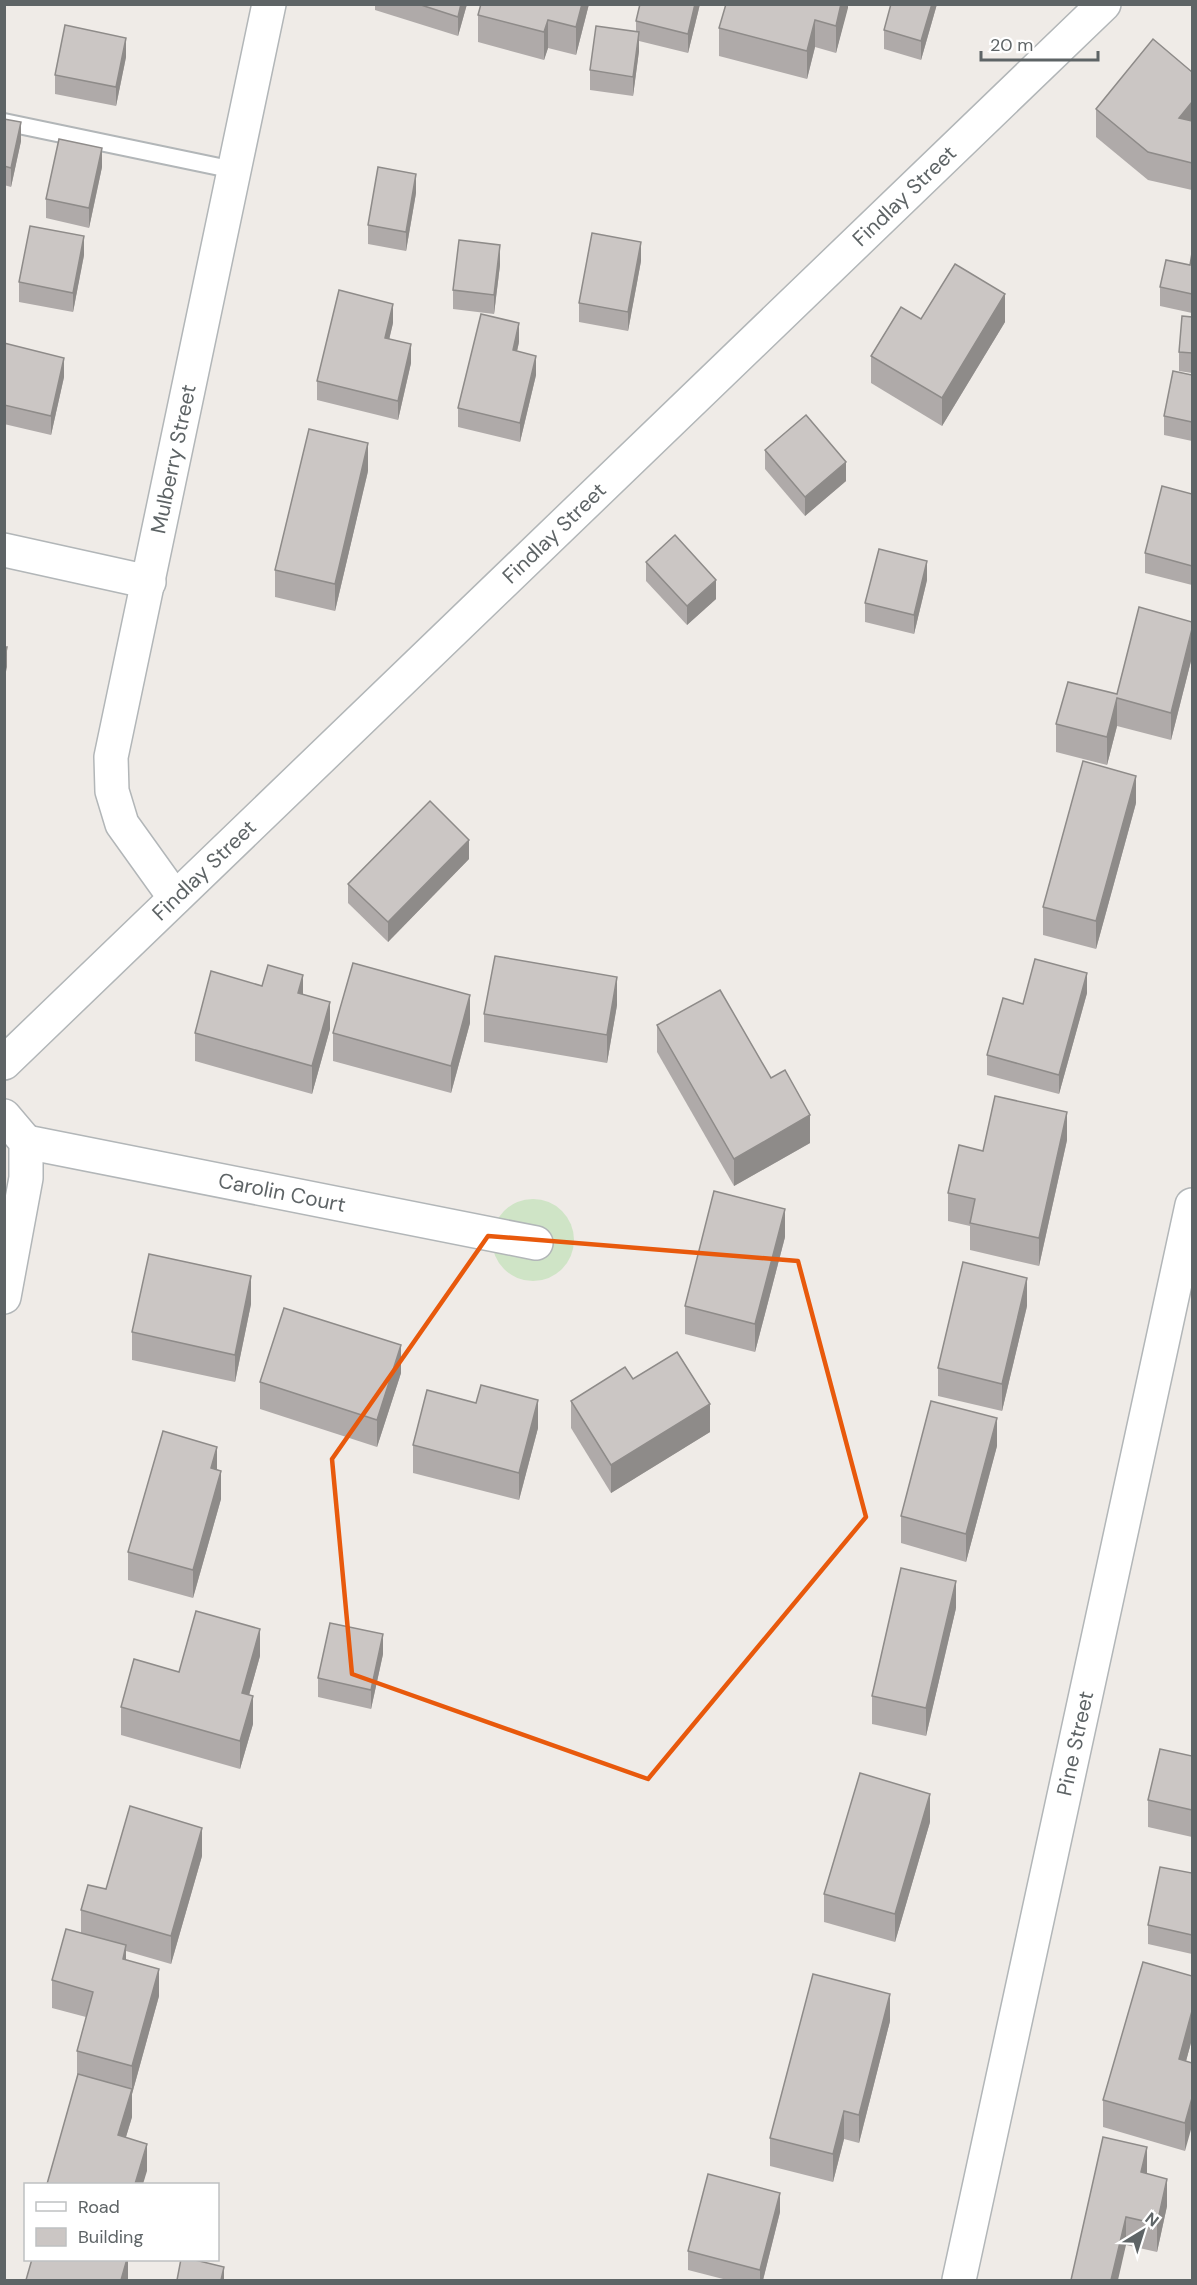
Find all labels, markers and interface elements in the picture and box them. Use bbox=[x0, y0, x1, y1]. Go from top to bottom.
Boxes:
scale bar bbox=[981, 24, 1098, 62]
text: 20 m bbox=[990, 33, 1033, 57]
street label: Findlay Street bbox=[846, 139, 963, 253]
street label: Mulberry Street bbox=[144, 382, 203, 536]
street label: Findlay Street bbox=[496, 477, 612, 590]
street label: Findlay Street bbox=[146, 814, 262, 927]
street label: Carolin Court bbox=[216, 1166, 348, 1219]
street label: Pine Street bbox=[1050, 1689, 1100, 1798]
legend bbox=[24, 2183, 219, 2261]
text: Road bbox=[78, 2195, 120, 2219]
north arrow bbox=[1113, 2201, 1173, 2261]
text: N bbox=[1141, 2208, 1163, 2231]
text: Building bbox=[78, 2225, 143, 2249]

